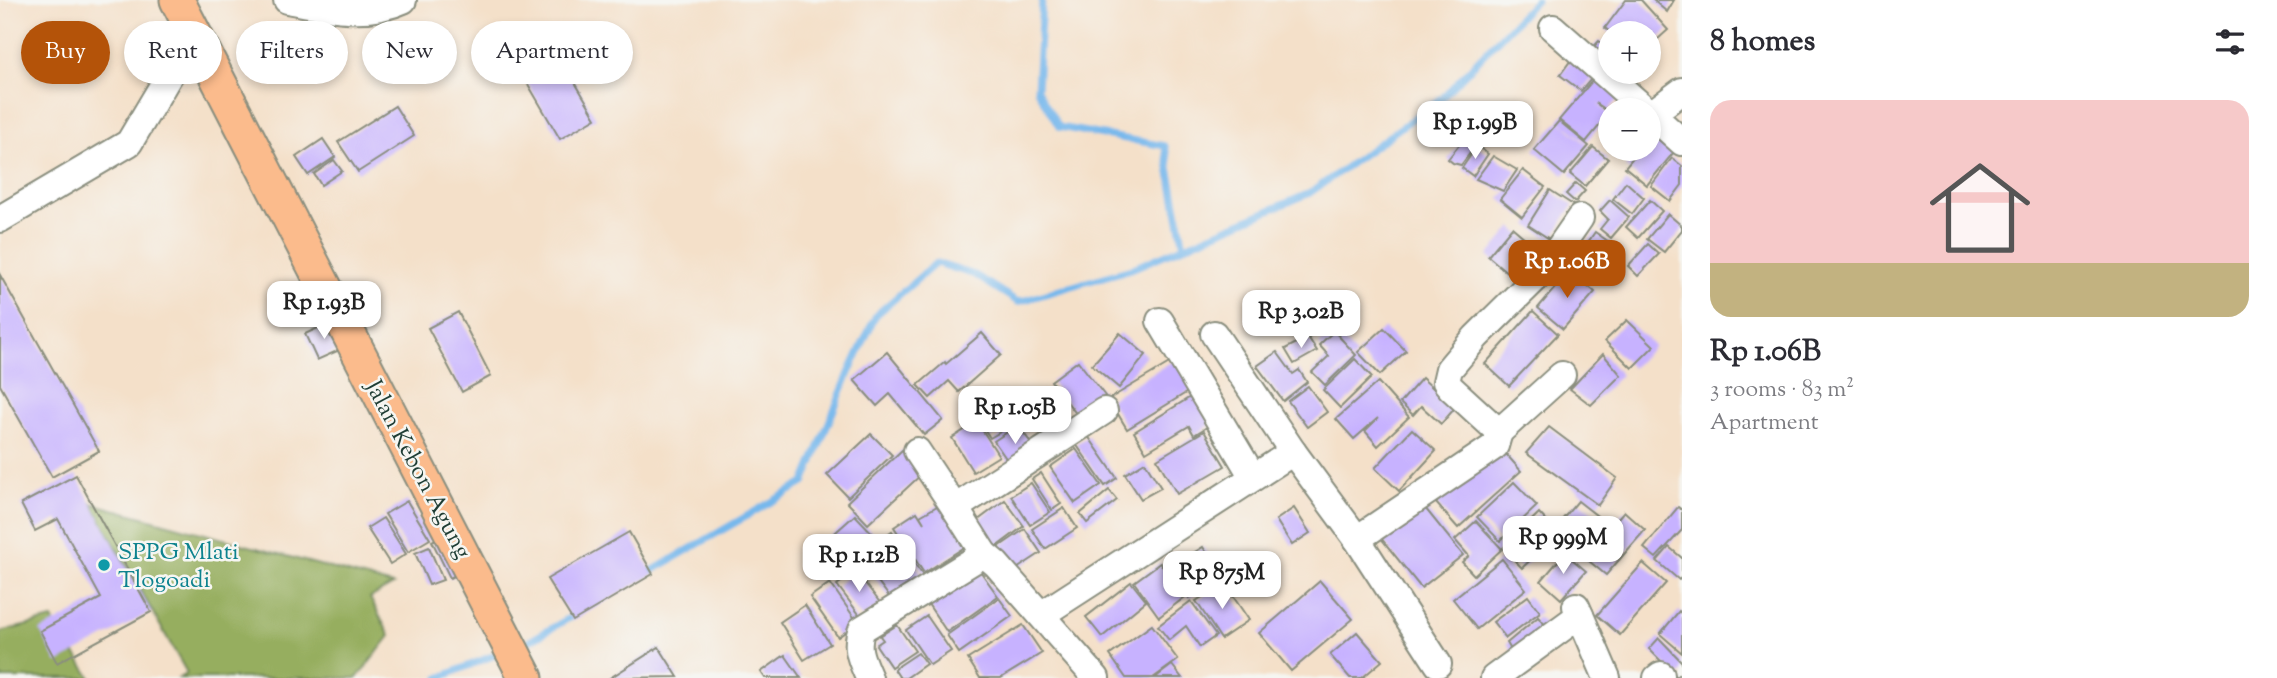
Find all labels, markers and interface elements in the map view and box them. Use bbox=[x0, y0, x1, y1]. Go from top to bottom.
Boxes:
chip: Buy bbox=[21, 21, 110, 84]
chip: Rent bbox=[124, 21, 222, 84]
chip: Filters bbox=[236, 21, 348, 84]
chip: New bbox=[362, 21, 457, 84]
chip: Apartment bbox=[471, 21, 633, 84]
map controls bbox=[1598, 21, 1661, 161]
button: + bbox=[1598, 21, 1661, 84]
text: 8 homes bbox=[1710, 21, 1815, 64]
icon: filters bbox=[2211, 23, 2249, 61]
button: − bbox=[1598, 98, 1661, 161]
pin: Rp 1.99B bbox=[1403, 102, 1547, 161]
text: Rp 1.99B bbox=[1433, 107, 1517, 140]
icon: home bbox=[1917, 145, 2043, 271]
pin: Rp 1.06B bbox=[1495, 240, 1639, 300]
text: Rp 1.06B bbox=[1524, 246, 1610, 279]
pin: Rp 1.93B bbox=[252, 282, 396, 341]
text: Rp 1.93B bbox=[283, 287, 365, 320]
pin: Rp 3.02B bbox=[1229, 290, 1373, 350]
text: Rp 3.02B bbox=[1258, 296, 1344, 329]
text: Rp 1.06B bbox=[1710, 331, 1821, 374]
street label: Jalan Kebon Agung bbox=[355, 373, 479, 566]
text: 3 rooms · 83 m² bbox=[1710, 374, 1854, 407]
pin: Rp 1.05B bbox=[943, 386, 1087, 446]
text: Rp 1.05B bbox=[974, 392, 1056, 425]
text: Apartment bbox=[1710, 407, 1819, 440]
pin: Rp 999M bbox=[1498, 516, 1628, 576]
text: Rp 999M bbox=[1519, 522, 1607, 555]
pin: Rp 1.12B bbox=[787, 534, 931, 594]
place label: SPPG Mlati Tlogoadi bbox=[118, 536, 239, 598]
text: Rp 1.12B bbox=[819, 540, 899, 573]
pin: Rp 875M bbox=[1157, 552, 1287, 611]
marker: SPPG Mlati Tlogoadi bbox=[96, 557, 112, 573]
text: Rp 875M bbox=[1179, 557, 1265, 590]

